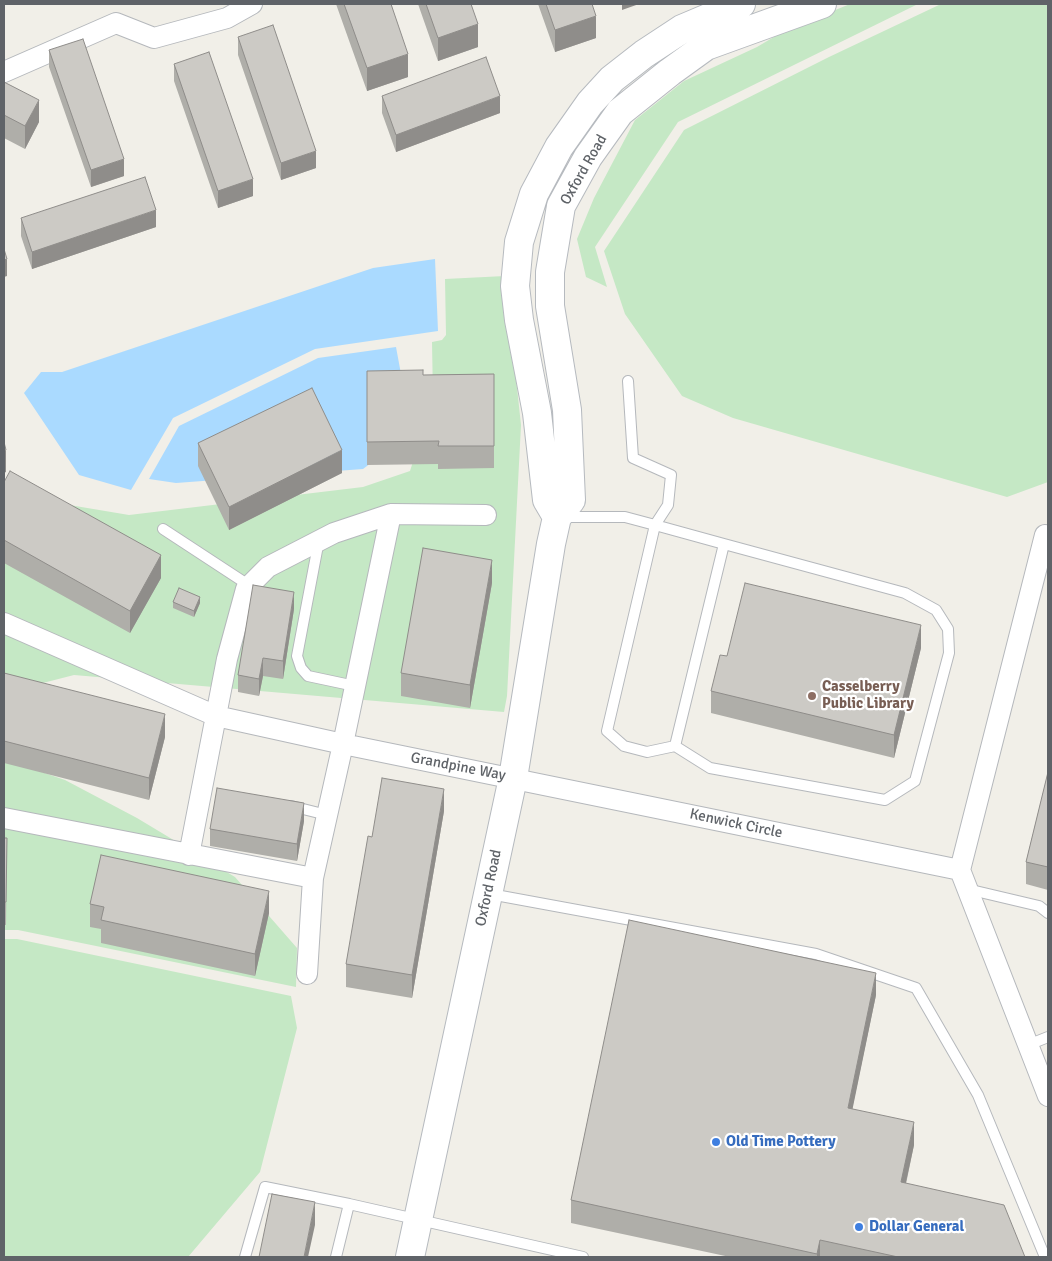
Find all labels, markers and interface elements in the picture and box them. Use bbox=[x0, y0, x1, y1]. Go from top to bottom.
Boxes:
street label: Oxford Road bbox=[557, 132, 611, 208]
place label: Casselberry Public Library bbox=[822, 678, 914, 713]
marker: Casselberry Public Library bbox=[806, 690, 818, 702]
street label: Grandpine Way bbox=[409, 749, 507, 785]
street label: Kenwick Circle bbox=[688, 805, 784, 843]
street label: Oxford Road bbox=[472, 848, 506, 928]
place label: Old Time Pottery bbox=[726, 1133, 836, 1151]
marker: Old Time Pottery bbox=[710, 1136, 722, 1148]
place label: Dollar General bbox=[869, 1218, 964, 1236]
marker: Dollar General bbox=[853, 1221, 865, 1233]

